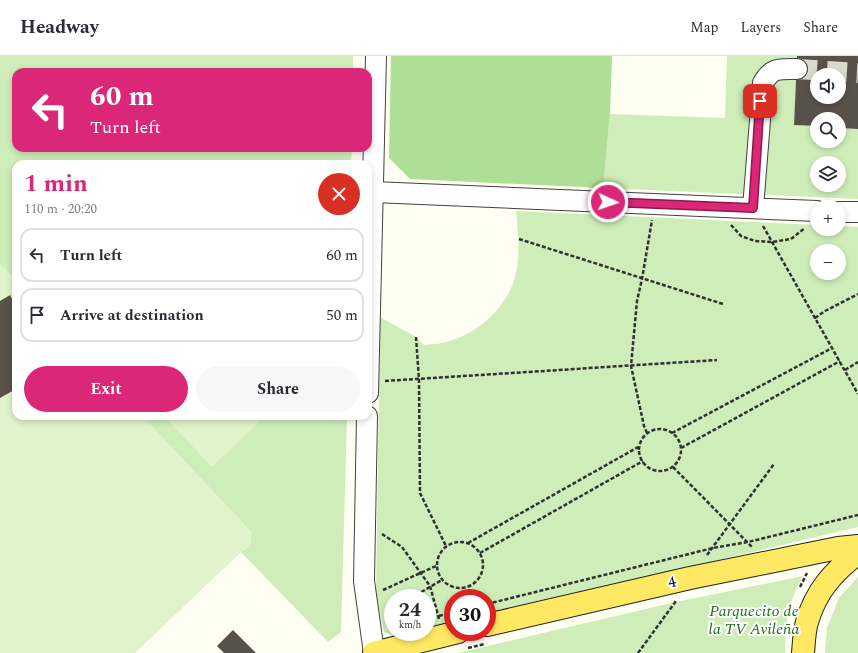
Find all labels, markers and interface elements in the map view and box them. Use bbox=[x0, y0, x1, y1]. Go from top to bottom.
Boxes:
text: Headway bbox=[20, 13, 99, 42]
text: Map bbox=[690, 17, 719, 38]
text: Layers bbox=[741, 17, 781, 38]
text: Share bbox=[803, 17, 838, 38]
map controls bbox=[810, 68, 846, 280]
button: sound bbox=[810, 68, 846, 104]
text: 60 m bbox=[90, 75, 154, 118]
icon: left bbox=[24, 84, 76, 136]
pin bbox=[743, 84, 777, 118]
icon: arrive bbox=[749, 90, 771, 112]
button: search bbox=[810, 112, 846, 148]
text: Turn left bbox=[90, 114, 161, 141]
button: layers bbox=[810, 156, 846, 192]
text: 1 min bbox=[24, 166, 88, 202]
button: close bbox=[318, 173, 360, 215]
position arrow bbox=[587, 181, 629, 223]
text: 110 m · 20:20 bbox=[24, 199, 97, 219]
button: + bbox=[810, 200, 846, 236]
icon: left bbox=[26, 244, 48, 266]
text: Turn left bbox=[60, 244, 122, 267]
text: 60 m bbox=[326, 244, 358, 267]
button: − bbox=[810, 244, 846, 280]
icon: arrive bbox=[26, 304, 48, 326]
text: Arrive at destination bbox=[60, 304, 204, 327]
text: 50 m bbox=[326, 304, 358, 327]
button: Exit bbox=[24, 366, 188, 412]
button: Share bbox=[196, 366, 360, 412]
street label: 4 bbox=[665, 569, 679, 595]
speed limit sign: 30 bbox=[444, 589, 496, 641]
text: 24 bbox=[399, 595, 421, 625]
park label: Parquecito de la TV Avileña bbox=[709, 599, 799, 641]
text: km/h bbox=[399, 617, 421, 633]

